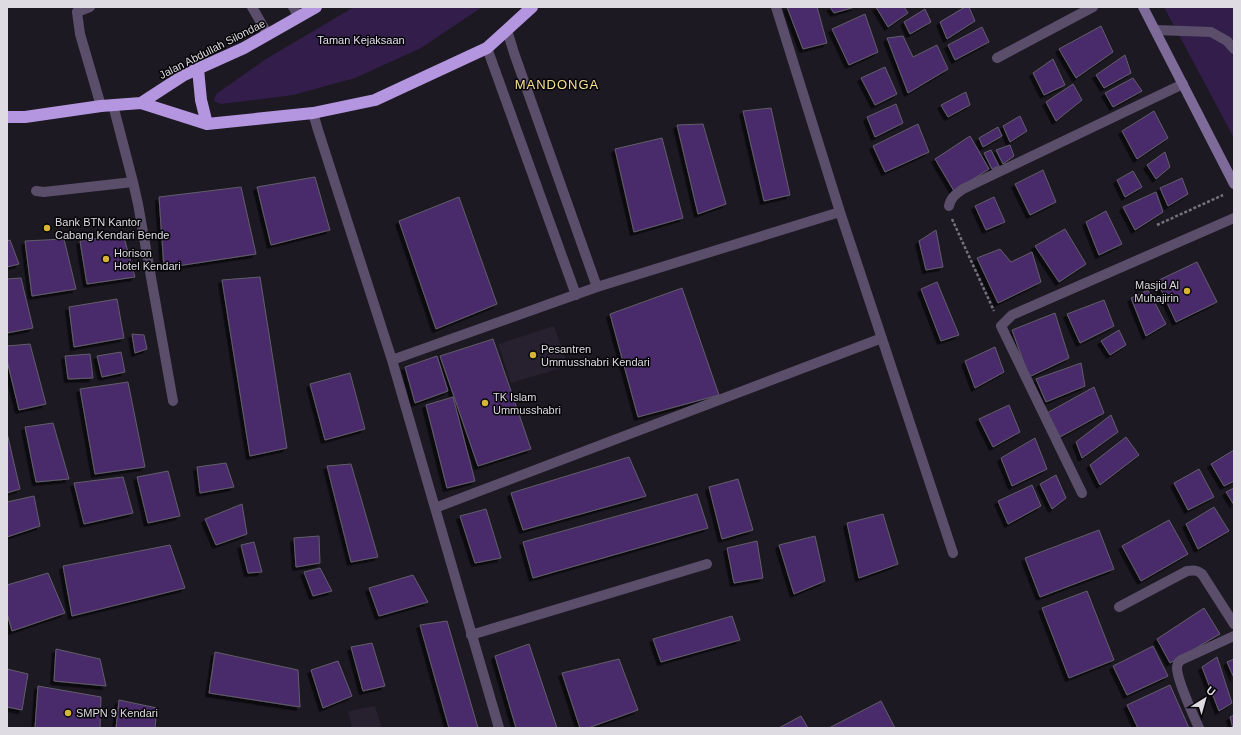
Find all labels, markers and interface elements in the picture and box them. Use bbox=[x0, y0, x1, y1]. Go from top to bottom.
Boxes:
street label: Jalan Abdullah Silondae bbox=[157, 17, 267, 81]
park label: Taman Kejaksaan bbox=[317, 34, 405, 46]
district label: MANDONGA bbox=[515, 77, 599, 92]
place label: Bank BTN Kantor Cabang Kendari Bende bbox=[55, 216, 169, 241]
marker: Bank BTN Kantor Cabang Kendari Bende bbox=[42, 223, 52, 233]
place label: Horison Hotel Kendari bbox=[114, 247, 181, 272]
marker: Horison Hotel Kendari bbox=[101, 254, 111, 264]
place label: Masjid Al Muhajirin bbox=[1134, 279, 1179, 304]
marker: Masjid Al Muhajirin bbox=[1182, 286, 1192, 296]
place label: Pesantren Ummusshabri Kendari bbox=[541, 343, 650, 368]
marker: Pesantren Ummusshabri Kendari bbox=[528, 350, 538, 360]
place label: TK Islam Ummusshabri bbox=[493, 391, 561, 416]
marker: TK Islam Ummusshabri bbox=[480, 398, 490, 408]
north arrow bbox=[1185, 679, 1225, 719]
text: U bbox=[1204, 684, 1218, 698]
place label: SMPN 9 Kendari bbox=[76, 707, 158, 719]
marker: SMPN 9 Kendari bbox=[63, 708, 73, 718]

